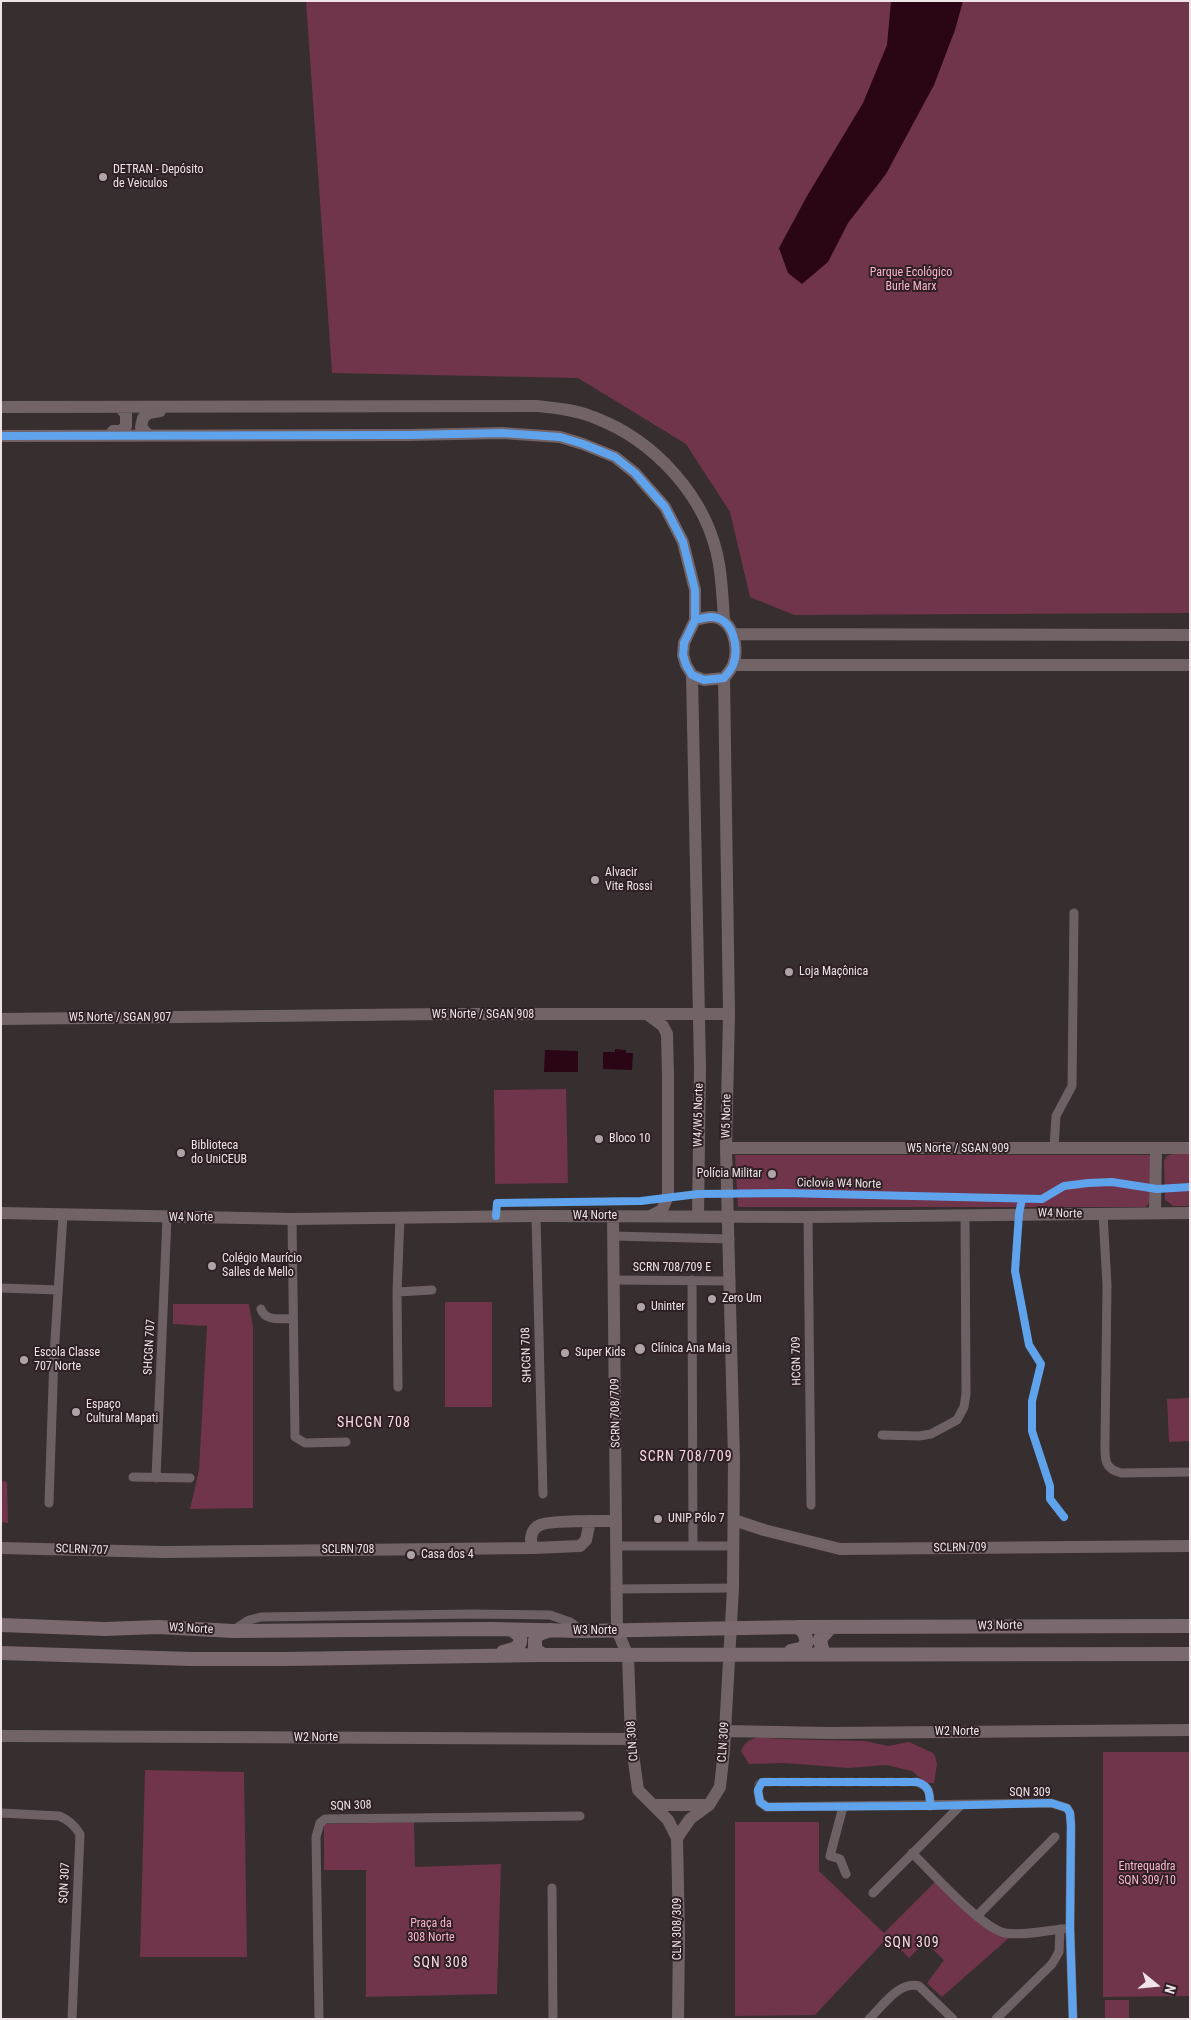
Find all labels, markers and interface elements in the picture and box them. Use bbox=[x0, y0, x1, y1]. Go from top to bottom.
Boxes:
place label: DETRAN - Depósito de Veiculos bbox=[113, 163, 203, 191]
marker: DETRAN - Depósito de Veiculos bbox=[97, 171, 109, 183]
park label: Parque Ecológico Burle Marx bbox=[870, 266, 952, 294]
place label: Alvacir Vite Rossi bbox=[605, 866, 653, 894]
marker: Alvacir Vite Rossi bbox=[589, 874, 601, 886]
place label: Loja Maçônica bbox=[799, 965, 868, 979]
marker: Loja Maçônica bbox=[783, 966, 795, 978]
street label: W5 Norte / SGAN 908 bbox=[432, 1008, 534, 1022]
street label: W5 Norte / SGAN 907 bbox=[69, 1011, 171, 1025]
street label: W4/W5 Norte bbox=[691, 1083, 707, 1147]
street label: W5 Norte bbox=[719, 1094, 735, 1138]
place label: Bloco 10 bbox=[609, 1132, 650, 1146]
marker: Bloco 10 bbox=[593, 1133, 605, 1145]
place label: Biblioteca do UniCEUB bbox=[191, 1139, 247, 1167]
street label: W5 Norte / SGAN 909 bbox=[907, 1142, 1009, 1156]
marker: Biblioteca do UniCEUB bbox=[175, 1147, 187, 1159]
place label: Polícia Militar bbox=[697, 1167, 762, 1181]
marker: Polícia Militar bbox=[766, 1168, 778, 1180]
street label: Ciclovia W4 Norte bbox=[797, 1176, 881, 1192]
street label: W4 Norte bbox=[1038, 1206, 1082, 1222]
street label: W4 Norte bbox=[573, 1209, 617, 1223]
street label: W4 Norte bbox=[169, 1211, 213, 1225]
place label: Colégio Maurício Salles de Mello bbox=[222, 1252, 302, 1280]
marker: Colégio Maurício Salles de Mello bbox=[206, 1260, 218, 1272]
street label: SCRN 708/709 E bbox=[633, 1261, 711, 1275]
place label: Zero Um bbox=[722, 1292, 762, 1306]
marker: Zero Um bbox=[706, 1293, 718, 1305]
place label: Uninter bbox=[651, 1300, 685, 1314]
marker: Uninter bbox=[635, 1301, 647, 1313]
street label: SHCGN 707 bbox=[141, 1319, 159, 1375]
street label: SHCGN 708 bbox=[519, 1327, 535, 1383]
street label: HCGN 709 bbox=[789, 1336, 805, 1386]
marker: Clínica Ana Maia bbox=[633, 1342, 647, 1356]
place label: Clínica Ana Maia bbox=[651, 1342, 731, 1356]
place label: Escola Classe 707 Norte bbox=[34, 1346, 100, 1374]
place label: Super Kids bbox=[575, 1346, 626, 1360]
marker: Super Kids bbox=[559, 1347, 571, 1359]
marker: Escola Classe 707 Norte bbox=[18, 1354, 30, 1366]
street label: SCRN 708/709 bbox=[608, 1378, 624, 1448]
place label: Espaço Cultural Mapati bbox=[86, 1398, 158, 1426]
marker: Espaço Cultural Mapati bbox=[70, 1406, 82, 1418]
district label: SHCGN 708 bbox=[336, 1415, 412, 1431]
district label: SCRN 708/709 bbox=[638, 1449, 734, 1465]
place label: UNIP Pólo 7 bbox=[668, 1512, 725, 1526]
marker: UNIP Pólo 7 bbox=[652, 1513, 664, 1525]
street label: SCLRN 709 bbox=[933, 1540, 987, 1556]
street label: SCLRN 707 bbox=[55, 1542, 109, 1558]
street label: SCLRN 708 bbox=[321, 1543, 375, 1557]
place label: Casa dos 4 bbox=[421, 1548, 474, 1562]
marker: Casa dos 4 bbox=[405, 1549, 417, 1561]
street label: W3 Norte bbox=[978, 1618, 1022, 1634]
street label: W3 Norte bbox=[168, 1621, 214, 1637]
street label: W3 Norte bbox=[573, 1624, 617, 1638]
street label: CLN 308 bbox=[624, 1720, 642, 1762]
street label: CLN 309 bbox=[715, 1721, 733, 1763]
street label: W2 Norte bbox=[935, 1725, 979, 1739]
street label: W2 Norte bbox=[294, 1731, 338, 1745]
street label: SQN 309 bbox=[1009, 1786, 1051, 1800]
street label: SQN 308 bbox=[330, 1798, 372, 1814]
park label: Entrequadra SQN 309/10 bbox=[1118, 1860, 1176, 1888]
street label: SQN 307 bbox=[57, 1862, 73, 1904]
street label: CLN 308/309 bbox=[671, 1898, 685, 1960]
park label: Praça da 308 Norte bbox=[407, 1917, 455, 1945]
district label: SQN 309 bbox=[883, 1935, 941, 1951]
district label: SQN 308 bbox=[412, 1955, 470, 1971]
north arrow bbox=[1131, 1960, 1181, 2010]
text: N bbox=[1161, 1983, 1179, 1996]

